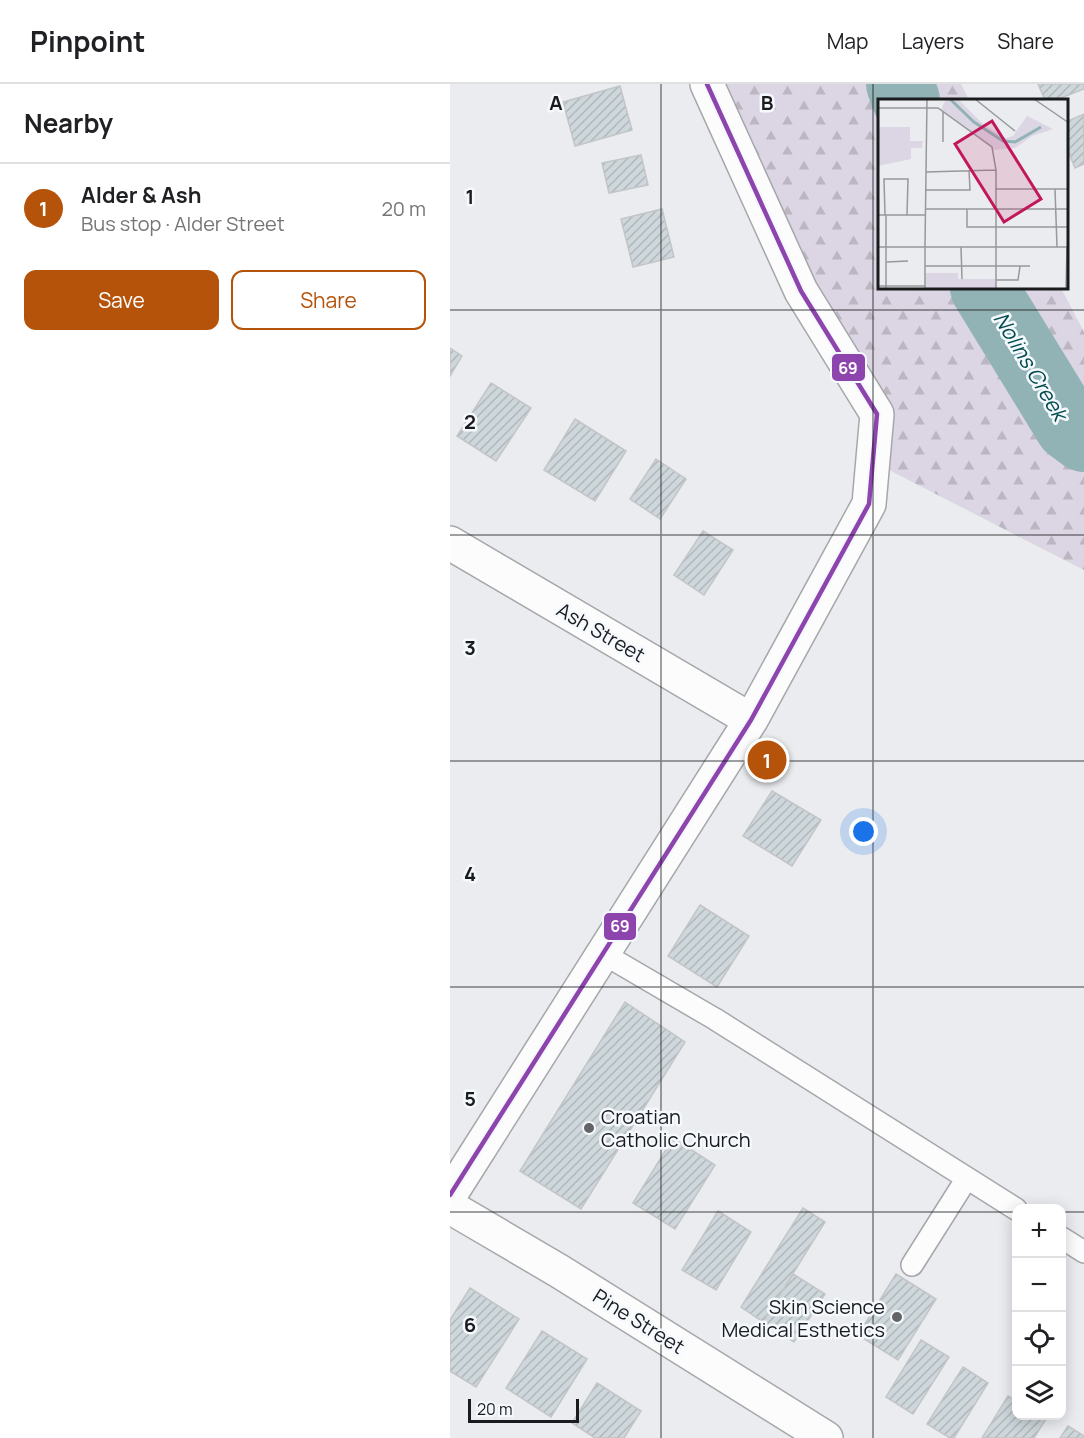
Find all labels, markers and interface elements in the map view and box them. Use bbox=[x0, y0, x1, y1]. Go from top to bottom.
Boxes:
text: Pinpoint bbox=[30, 22, 145, 60]
text: Map bbox=[827, 27, 868, 55]
text: Layers bbox=[901, 27, 964, 55]
text: Share bbox=[997, 27, 1054, 55]
text: A bbox=[549, 89, 563, 116]
text: B bbox=[761, 89, 774, 116]
inset map bbox=[878, 99, 1069, 290]
text: Nearby bbox=[24, 105, 113, 141]
text: Alder & Ash bbox=[81, 180, 201, 210]
text: 1 bbox=[466, 183, 474, 210]
text: 1 bbox=[39, 195, 48, 222]
text: 20 m bbox=[381, 195, 426, 222]
text: Bus stop · Alder Street bbox=[81, 210, 285, 237]
button: Save bbox=[24, 270, 219, 330]
button: Share bbox=[231, 270, 426, 330]
water label: Nolins Creek bbox=[988, 307, 1076, 428]
line badge: 69 bbox=[831, 353, 866, 382]
text: 69 bbox=[838, 357, 858, 379]
text: 2 bbox=[464, 408, 476, 435]
street label: Ash Street bbox=[552, 596, 650, 668]
text: 3 bbox=[464, 634, 476, 661]
pin: 1 bbox=[748, 738, 786, 782]
your location bbox=[849, 817, 878, 846]
text: 4 bbox=[464, 860, 476, 887]
line badge: 69 bbox=[603, 912, 637, 941]
text: 69 bbox=[610, 915, 630, 937]
text: 5 bbox=[464, 1085, 476, 1112]
place label: Croatian Catholic Church bbox=[601, 1103, 751, 1153]
marker: Croatian Catholic Church bbox=[582, 1121, 596, 1135]
map controls bbox=[1012, 1204, 1066, 1420]
button: + bbox=[1012, 1204, 1066, 1258]
button: − bbox=[1012, 1258, 1066, 1312]
street label: Pine Street bbox=[588, 1282, 690, 1360]
place label: Skin Science Medical Esthetics bbox=[721, 1293, 885, 1343]
marker: Skin Science Medical Esthetics bbox=[890, 1310, 904, 1324]
text: 6 bbox=[464, 1311, 476, 1338]
button: locate bbox=[1012, 1312, 1066, 1366]
button: layers bbox=[1012, 1366, 1066, 1420]
scale bar bbox=[468, 1396, 579, 1424]
text: 20 m bbox=[477, 1398, 513, 1420]

